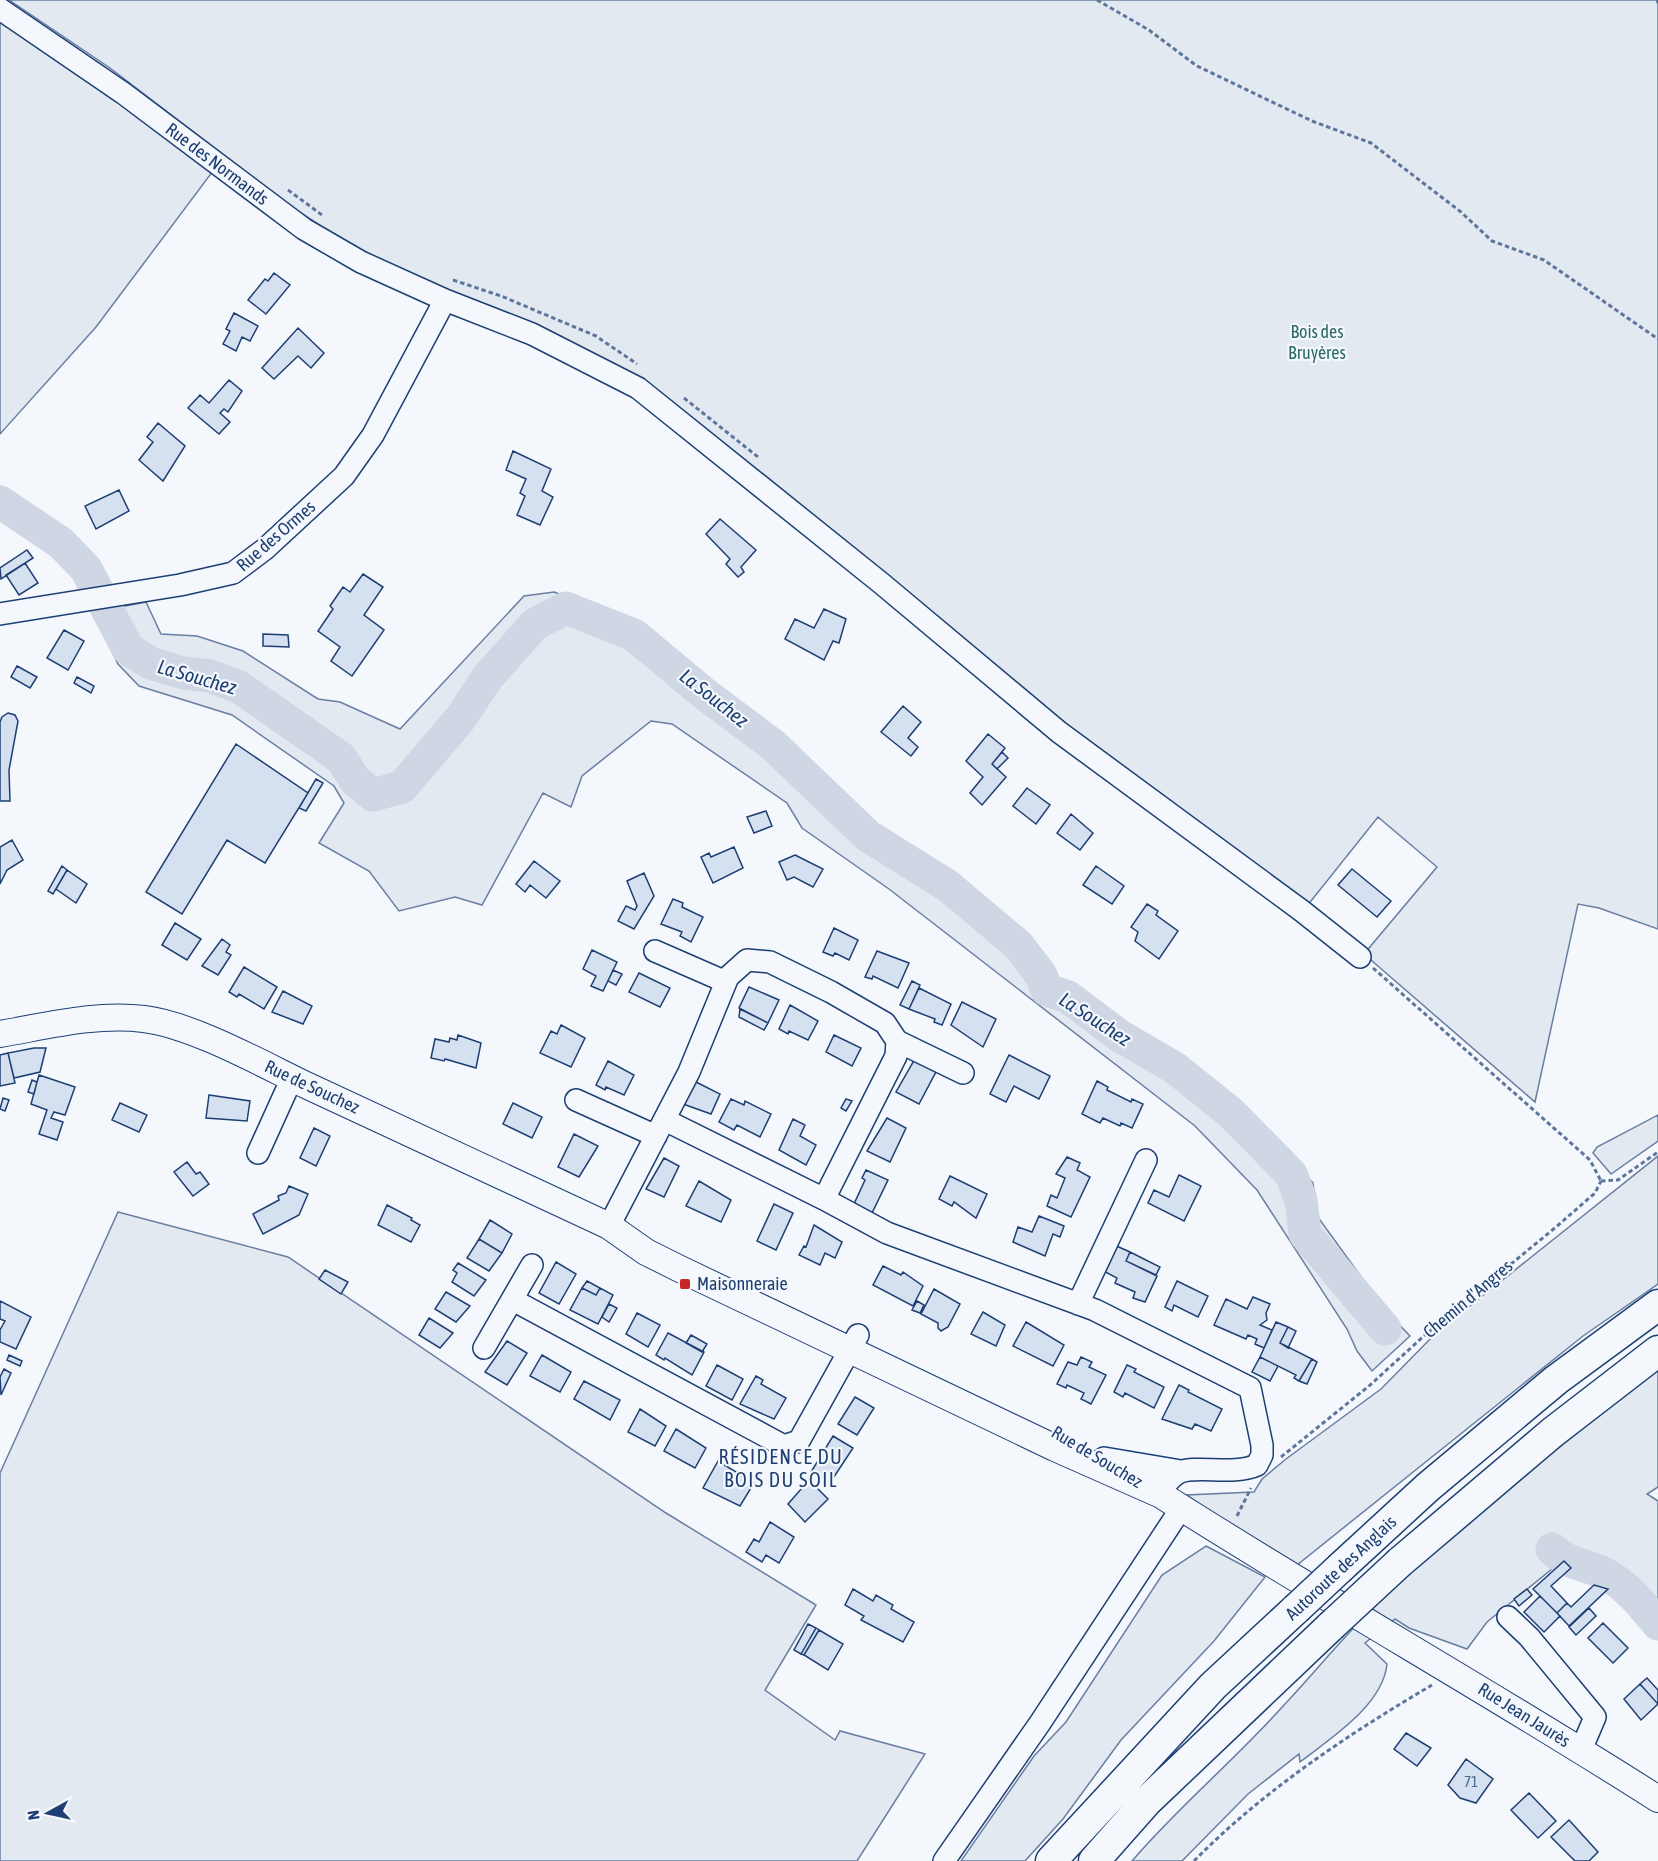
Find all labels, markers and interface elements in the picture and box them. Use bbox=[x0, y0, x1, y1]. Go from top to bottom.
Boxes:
street label: Rue des Normands bbox=[162, 118, 273, 209]
park label: Bois des Bruyères bbox=[1288, 321, 1346, 363]
street label: Rue des Ormes bbox=[232, 496, 319, 575]
water label: La Souchez bbox=[155, 654, 240, 699]
water label: La Souchez bbox=[675, 664, 754, 732]
water label: La Souchez bbox=[1055, 987, 1136, 1051]
street label: Rue de Souchez bbox=[261, 1055, 363, 1118]
street label: Chemin d'Angres bbox=[1419, 1255, 1517, 1342]
place label: Maisonneraie bbox=[697, 1273, 788, 1294]
marker: Maisonneraie bbox=[678, 1277, 692, 1291]
street label: Rue de Souchez bbox=[1048, 1421, 1147, 1492]
district label: RÉSIDENCE DU BOIS DU SOIL bbox=[719, 1445, 843, 1491]
street label: Autoroute des Anglais bbox=[1281, 1511, 1400, 1624]
street label: Rue Jean Jaurès bbox=[1474, 1678, 1574, 1751]
house number: 71 bbox=[1464, 1773, 1478, 1790]
north arrow bbox=[18, 1783, 78, 1843]
text: N bbox=[24, 1809, 43, 1821]

